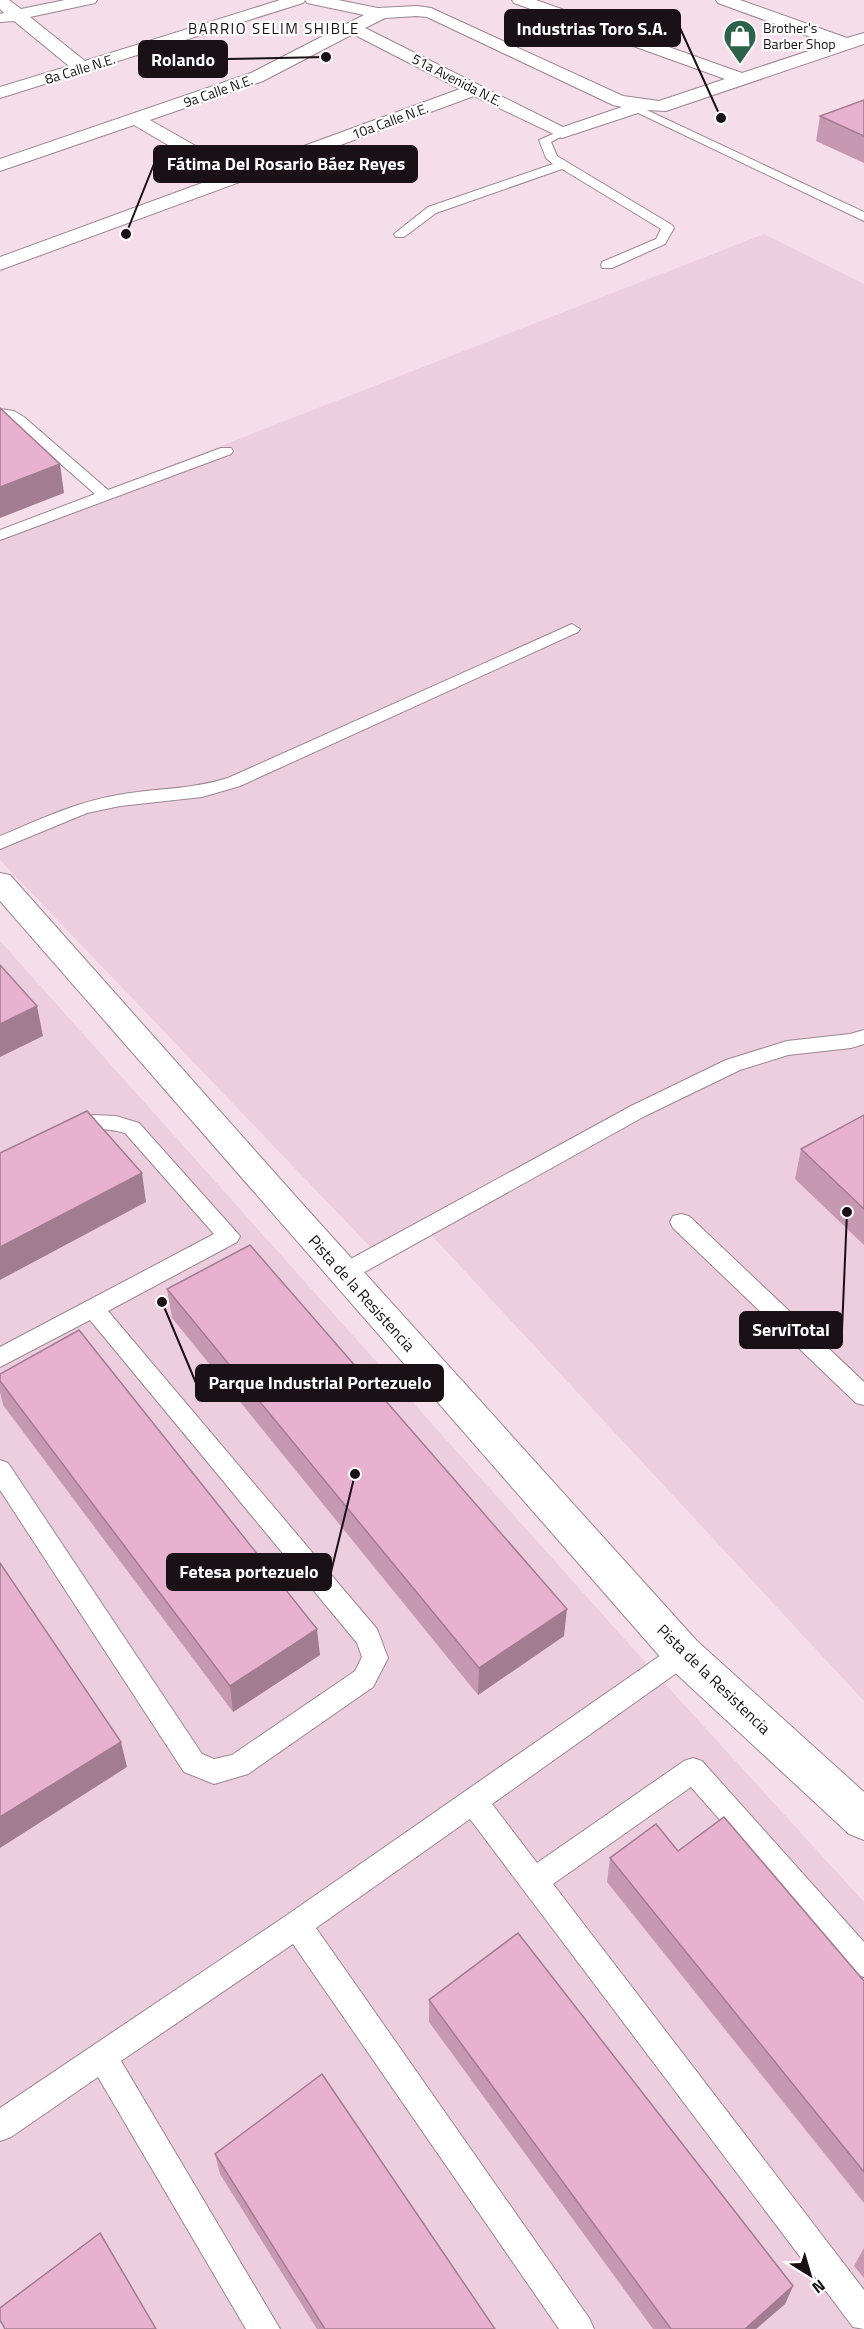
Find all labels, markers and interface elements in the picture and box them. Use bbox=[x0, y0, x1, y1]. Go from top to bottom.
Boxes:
callout: Industrias Toro S.A. bbox=[505, 10, 680, 46]
text: Industrias Toro S.A. bbox=[517, 15, 667, 42]
district label: BARRIO SELIM SHIBLE bbox=[188, 17, 360, 40]
place label: Brother's Barber Shop bbox=[763, 17, 836, 54]
shop icon: Brother's Barber Shop bbox=[722, 18, 758, 65]
callout: Rolando bbox=[139, 41, 227, 77]
text: Rolando bbox=[151, 46, 215, 73]
street label: 8a Calle N.E. bbox=[42, 48, 118, 89]
street label: 51a Avenida N.E. bbox=[408, 48, 506, 111]
street label: 9a Calle N.E. bbox=[180, 69, 256, 112]
street label: 10a Calle N.E. bbox=[349, 97, 431, 144]
callout: Fátima Del Rosario Báez Reyes bbox=[154, 146, 417, 182]
text: Fátima Del Rosario Báez Reyes bbox=[167, 150, 405, 177]
street label: Pista de la Resistencia bbox=[303, 1229, 421, 1357]
callout: ServiTotal bbox=[740, 1312, 842, 1348]
text: ServiTotal bbox=[752, 1316, 830, 1343]
callout: Parque Industrial Portezuelo bbox=[196, 1365, 443, 1401]
text: Parque Industrial Portezuelo bbox=[209, 1369, 431, 1396]
callout: Fetesa portezuelo bbox=[167, 1554, 331, 1590]
text: Fetesa portezuelo bbox=[179, 1558, 319, 1585]
street label: Pista de la Resistencia bbox=[652, 1618, 776, 1740]
north arrow bbox=[780, 2245, 840, 2305]
text: N bbox=[807, 2274, 831, 2300]

